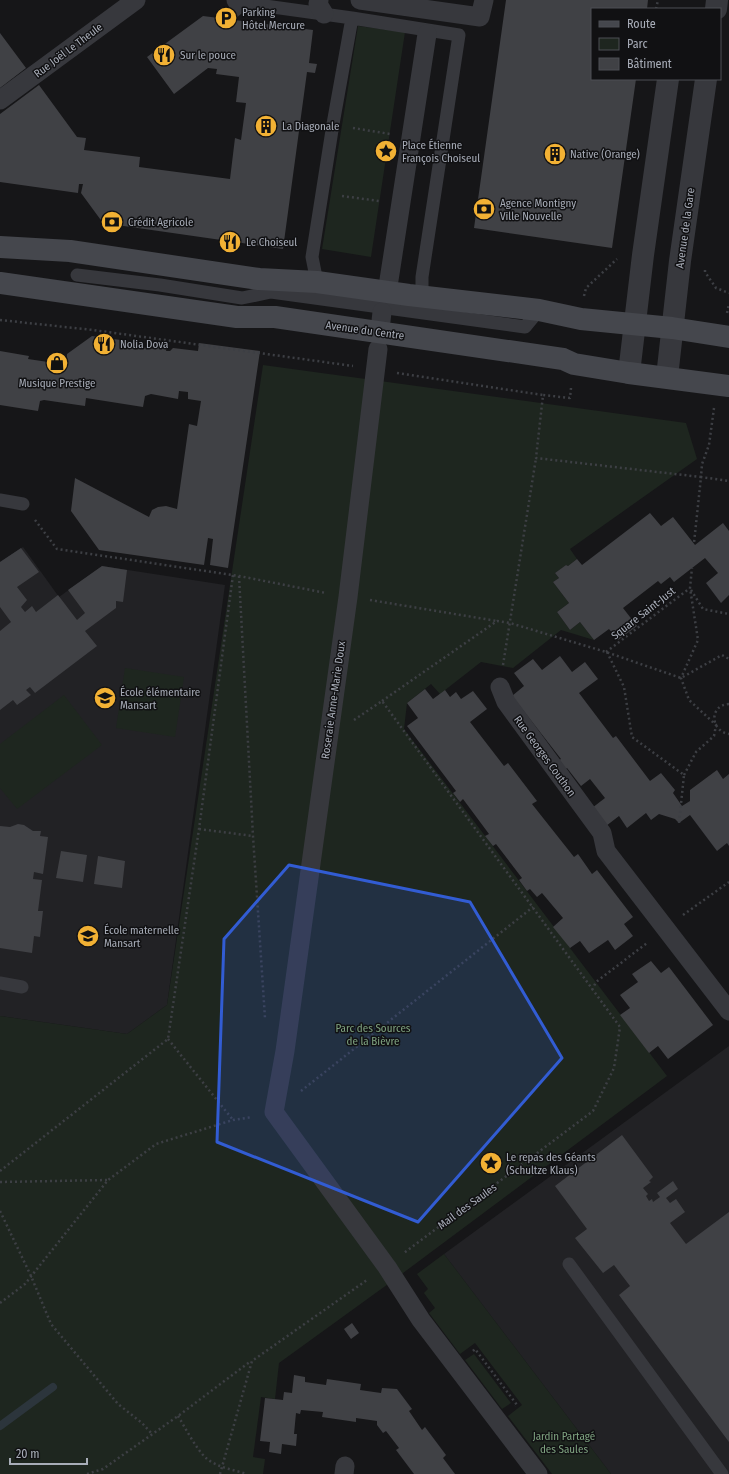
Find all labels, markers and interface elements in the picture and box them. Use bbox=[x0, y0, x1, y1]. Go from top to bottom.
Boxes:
parking icon: Parking Hôtel Mercure bbox=[213, 5, 239, 31]
place label: Parking Hôtel Mercure bbox=[242, 6, 305, 32]
legend bbox=[591, 8, 721, 80]
text: Route bbox=[627, 17, 656, 31]
street label: Rue Joël Le Theule bbox=[31, 20, 105, 80]
text: Parc bbox=[627, 37, 648, 51]
restaurant icon: Sur le pouce bbox=[151, 42, 177, 68]
place label: Sur le pouce bbox=[180, 49, 236, 62]
text: Bâtiment bbox=[627, 57, 672, 71]
building icon: La Diagonale bbox=[253, 113, 279, 139]
place label: La Diagonale bbox=[282, 120, 339, 133]
place icon: Place Étienne François Choiseul bbox=[373, 138, 399, 164]
place label: Place Étienne François Choiseul bbox=[402, 138, 480, 165]
building icon: Native (Orange) bbox=[542, 141, 568, 167]
place label: Native (Orange) bbox=[570, 148, 640, 161]
street label: Avenue de la Gare bbox=[673, 187, 698, 269]
bank icon: Agence Montigny Ville Nouvelle bbox=[471, 196, 497, 222]
place label: Agence Montigny Ville Nouvelle bbox=[500, 197, 576, 223]
bank icon: Crédit Agricole bbox=[99, 209, 125, 235]
place label: Crédit Agricole bbox=[128, 216, 193, 229]
restaurant icon: Le Choiseul bbox=[217, 229, 243, 255]
place label: Le Choiseul bbox=[246, 236, 297, 249]
street label: Avenue du Centre bbox=[325, 319, 405, 342]
restaurant icon: Nolia Dova bbox=[91, 331, 117, 357]
place label: Nolia Dova bbox=[120, 338, 168, 351]
shop icon: Musique Prestige bbox=[44, 350, 70, 376]
place label: Musique Prestige bbox=[19, 377, 95, 390]
street label: Square Saint-Just bbox=[609, 584, 678, 642]
street label: Roseraie Anne-Marie Doux bbox=[319, 640, 348, 760]
school or university icon: École élémentaire Mansart bbox=[92, 685, 118, 711]
place label: École élémentaire Mansart bbox=[120, 685, 200, 712]
street label: Rue Georges Couthon bbox=[511, 713, 578, 799]
school or university icon: École maternelle Mansart bbox=[75, 923, 101, 949]
place label: École maternelle Mansart bbox=[104, 923, 179, 950]
park label: Parc des Sources de la Bièvre bbox=[335, 1022, 411, 1048]
place icon: Le repas des Géants (Schultze Klaus) bbox=[478, 1150, 504, 1176]
place label: Le repas des Géants (Schultze Klaus) bbox=[506, 1151, 596, 1177]
street label: Mail des Saules bbox=[435, 1180, 500, 1232]
park label: Jardin Partagé des Saules bbox=[533, 1430, 595, 1456]
scale bar bbox=[10, 1440, 87, 1466]
text: 20 m bbox=[16, 1447, 40, 1461]

